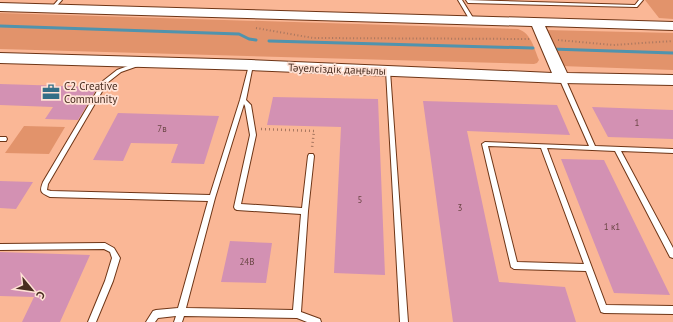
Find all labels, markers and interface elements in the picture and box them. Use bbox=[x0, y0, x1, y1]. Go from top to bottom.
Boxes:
street label: Тәуелсіздік даңғылы bbox=[288, 60, 386, 78]
place label: C2 Creative Community bbox=[64, 79, 118, 106]
office icon: C2 Creative Community bbox=[41, 82, 61, 102]
house number: 1 bbox=[635, 117, 640, 128]
house number: 7в bbox=[157, 123, 167, 134]
house number: 5 bbox=[358, 194, 363, 205]
house number: 3 bbox=[458, 202, 463, 213]
house number: 1 к1 bbox=[604, 221, 620, 232]
house number: 24В bbox=[239, 256, 255, 267]
north arrow bbox=[12, 270, 52, 310]
text: С bbox=[33, 289, 48, 301]

